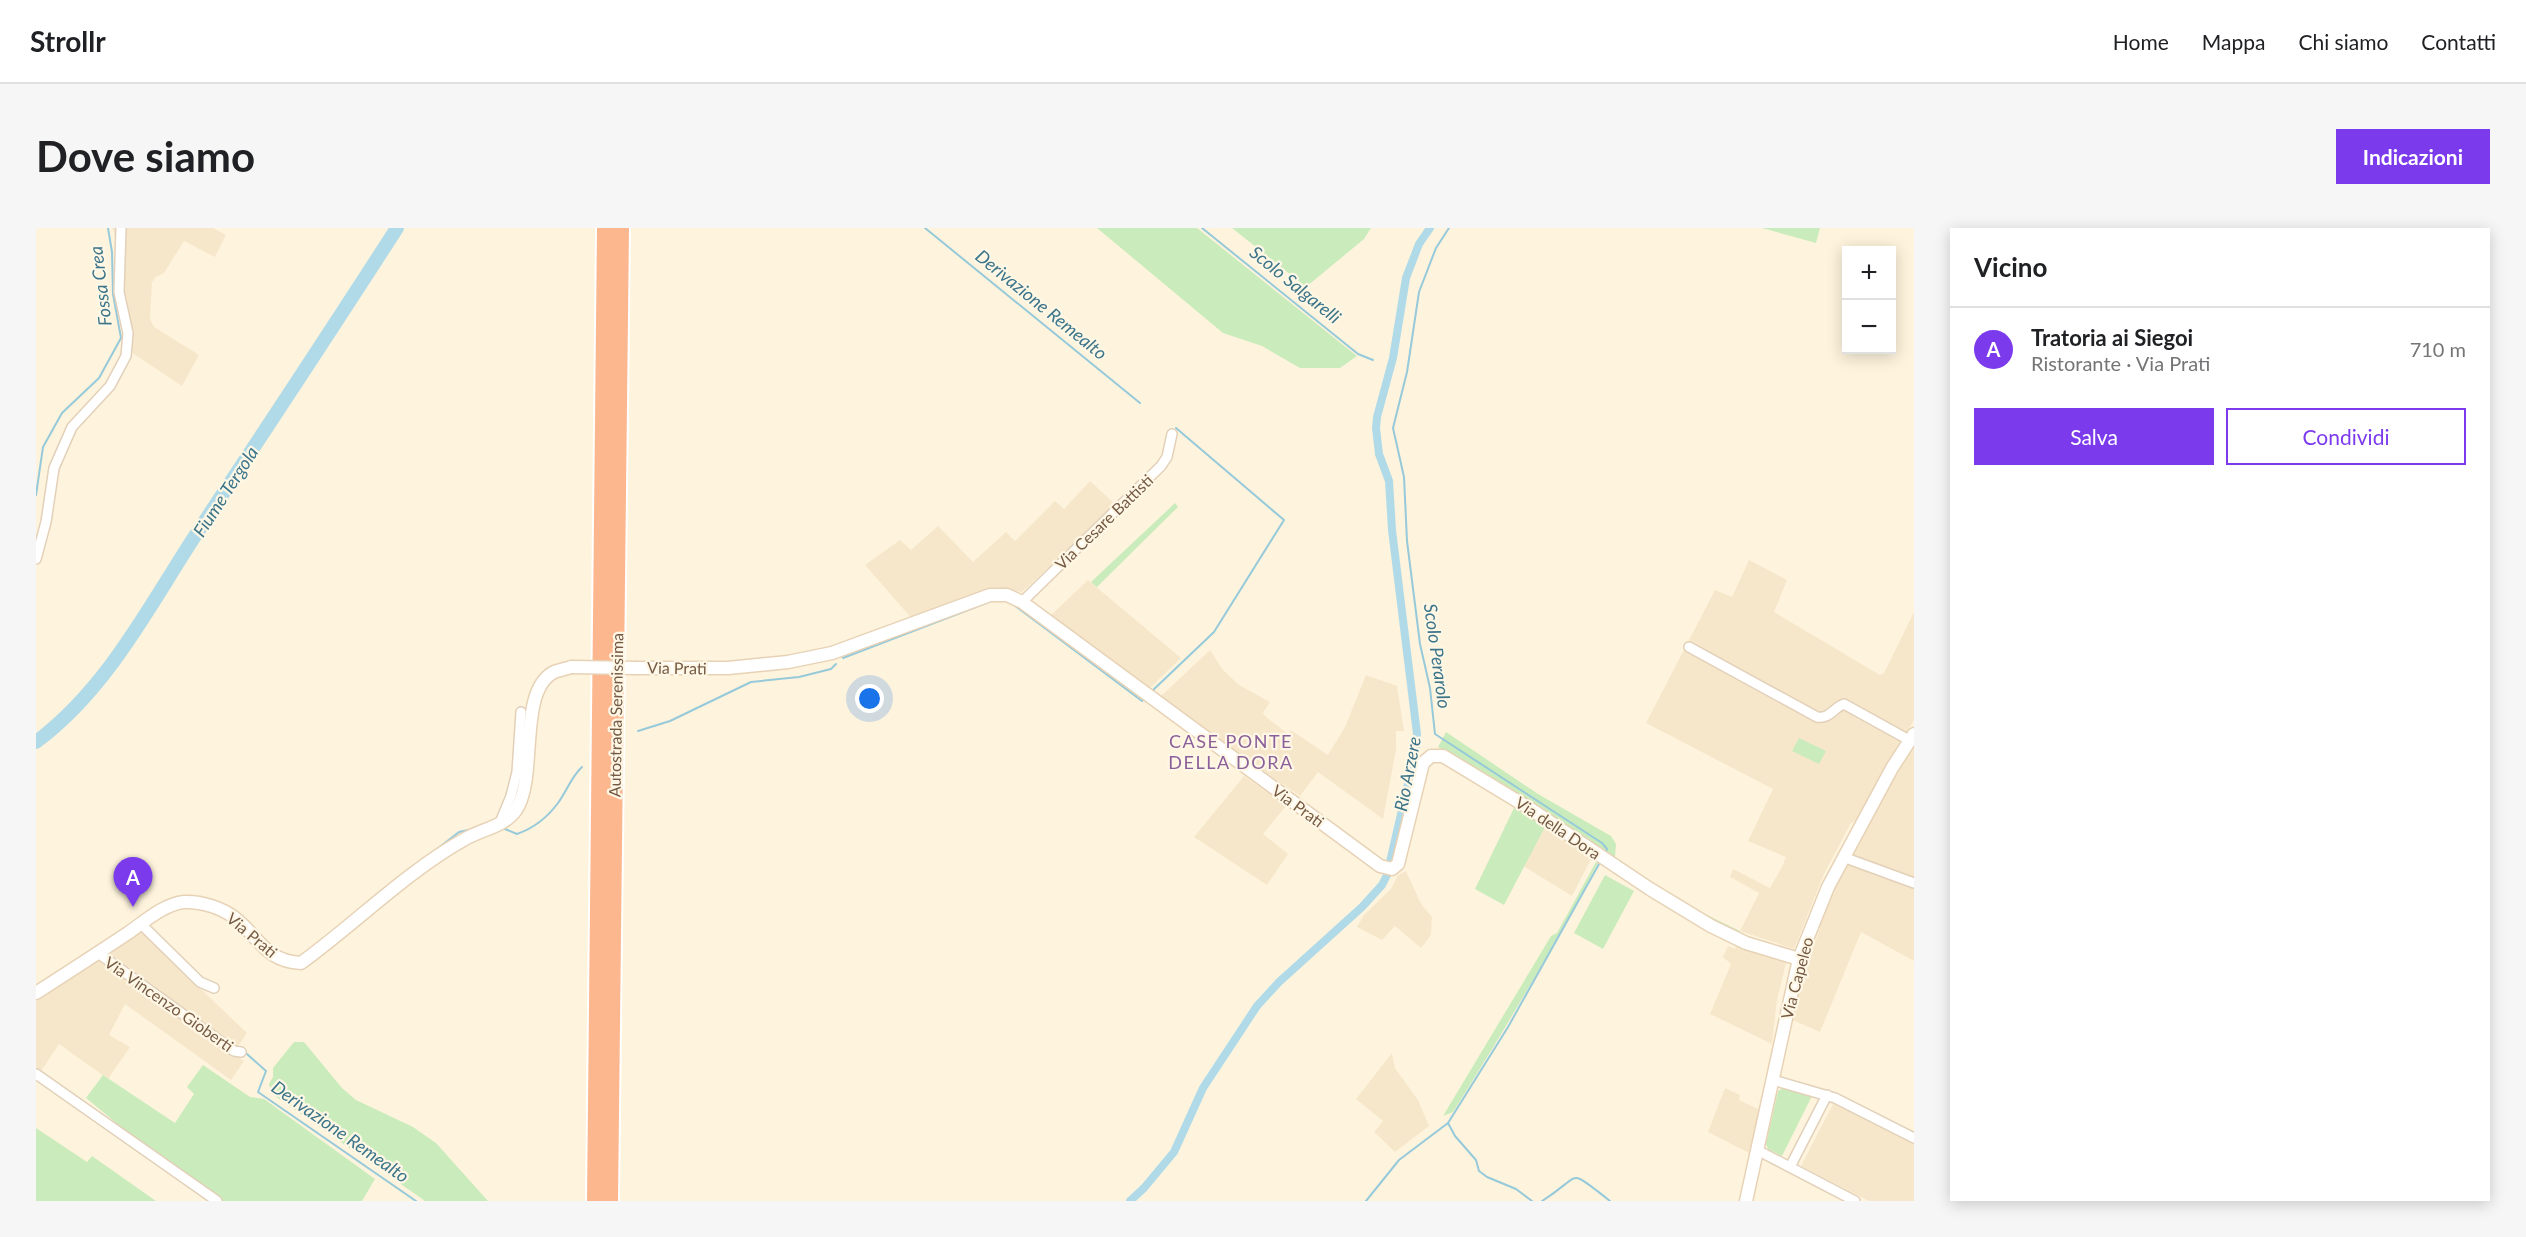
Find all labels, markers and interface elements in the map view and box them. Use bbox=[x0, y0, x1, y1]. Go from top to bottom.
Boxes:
text: Strollr bbox=[30, 24, 106, 58]
text: Home bbox=[2113, 29, 2169, 54]
text: Mappa bbox=[2202, 29, 2265, 54]
text: Chi siamo bbox=[2298, 29, 2388, 54]
text: Contatti bbox=[2421, 29, 2496, 54]
button: Indicazioni bbox=[2336, 129, 2490, 184]
text: Dove siamo bbox=[36, 131, 255, 181]
water label: Scolo Salgarelli bbox=[1246, 241, 1346, 328]
water label: Derivazione Remealto bbox=[971, 244, 1112, 364]
water label: Fossa Crea bbox=[84, 245, 116, 327]
map controls bbox=[1842, 246, 1896, 354]
button: + bbox=[1842, 246, 1896, 300]
text: Vicino bbox=[1974, 251, 2047, 283]
button: − bbox=[1842, 300, 1896, 354]
text: Tratoria ai Siegoi bbox=[2031, 324, 2193, 351]
text: A bbox=[1987, 337, 2000, 361]
text: 710 m bbox=[2410, 337, 2466, 361]
text: Ristorante · Via Prati bbox=[2031, 351, 2210, 375]
button: Salva bbox=[1974, 408, 2214, 465]
button: Condividi bbox=[2226, 408, 2466, 465]
water label: Fiume Tergola bbox=[188, 442, 262, 541]
street label: Via Cesare Battisti bbox=[1051, 470, 1156, 573]
water label: Scolo Perarolo bbox=[1420, 602, 1456, 710]
street label: Autostrada Serenissima bbox=[605, 633, 626, 797]
street label: Via Prati bbox=[647, 657, 707, 678]
your location bbox=[855, 684, 884, 713]
district label: CASE PONTE DELLA DORA bbox=[1168, 730, 1294, 773]
water label: Rio Arzere bbox=[1389, 735, 1425, 813]
street label: Via Prati bbox=[1269, 780, 1328, 831]
street label: Via della Dora bbox=[1512, 792, 1604, 863]
pin: A bbox=[114, 858, 152, 907]
street label: Via Prati bbox=[223, 908, 281, 961]
street label: Via Capeleo bbox=[1776, 935, 1817, 1021]
street label: Via Vincenzo Gioberti bbox=[101, 952, 237, 1055]
water label: Derivazione Remealto bbox=[268, 1076, 414, 1187]

